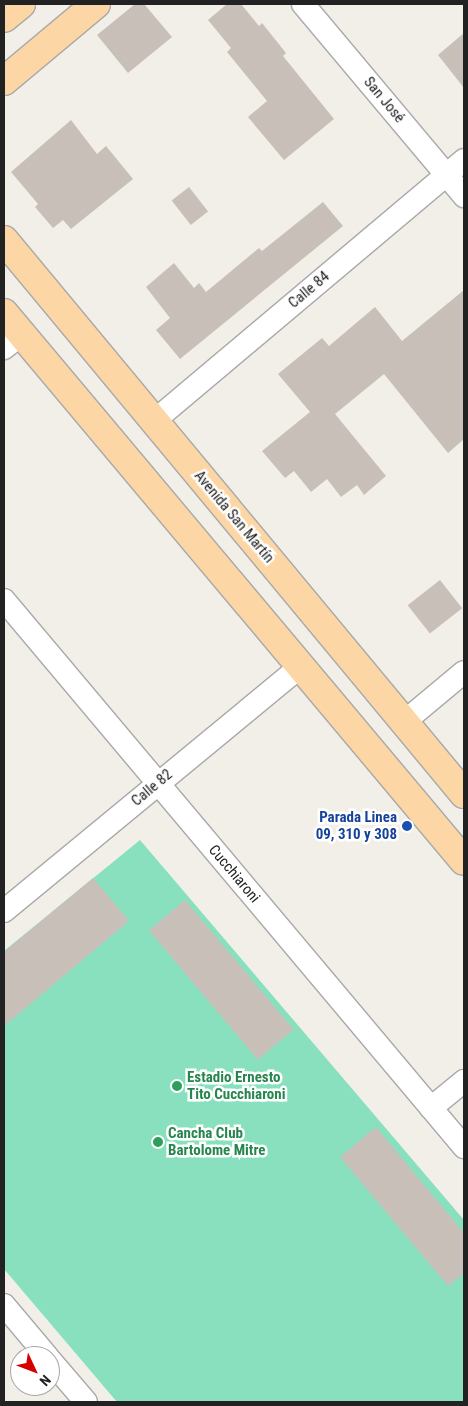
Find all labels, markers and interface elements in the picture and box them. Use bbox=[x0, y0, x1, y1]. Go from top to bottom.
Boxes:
street label: San José bbox=[360, 73, 408, 127]
street label: Calle 84 bbox=[285, 268, 333, 312]
street label: Avenida San Martín bbox=[190, 467, 278, 567]
street label: Calle 82 bbox=[128, 766, 176, 810]
place label: Parada Linea 09, 310 y 308 bbox=[316, 808, 397, 843]
marker: Parada Linea 09, 310 y 308 bbox=[401, 820, 413, 832]
street label: Cucchiaroni bbox=[205, 841, 263, 907]
place label: Estadio Ernesto Tito Cucchiaroni bbox=[187, 1068, 286, 1103]
marker: Estadio Ernesto Tito Cucchiaroni bbox=[171, 1080, 183, 1092]
place label: Cancha Club Bartolome Mitre bbox=[168, 1124, 265, 1159]
marker: Cancha Club Bartolome Mitre bbox=[152, 1136, 164, 1148]
north arrow bbox=[10, 1346, 60, 1396]
text: N bbox=[36, 1372, 54, 1389]

